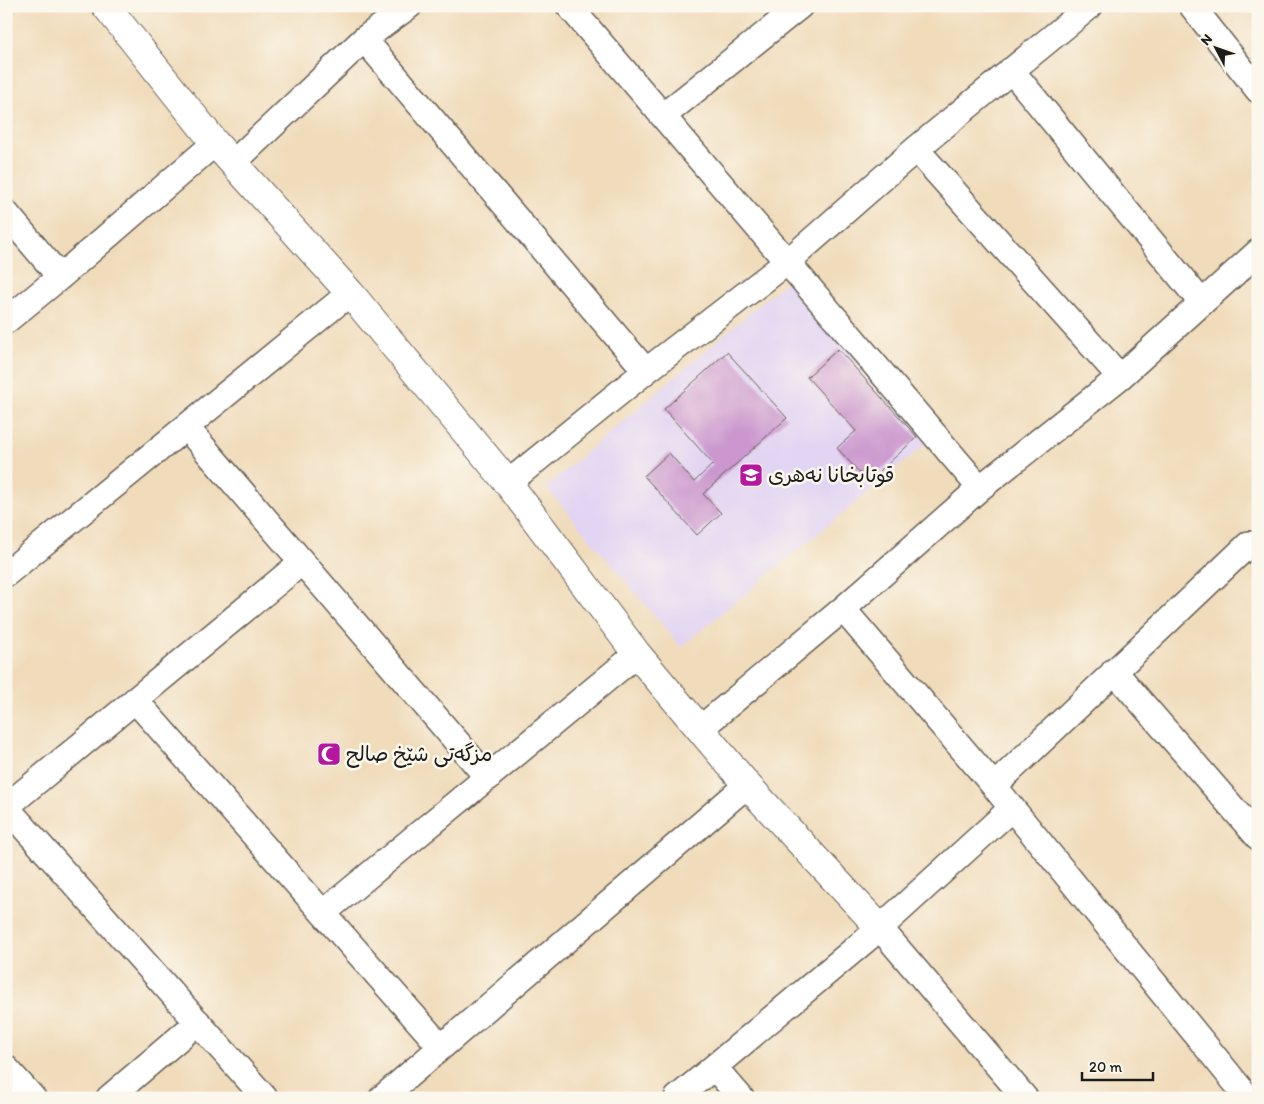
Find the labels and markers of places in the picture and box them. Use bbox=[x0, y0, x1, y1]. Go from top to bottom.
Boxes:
school or university icon: قوتابخانا نەهری bbox=[738, 462, 764, 488]
place label: قوتابخانا نەهری bbox=[768, 462, 894, 488]
mosque icon: مزگەتی شێخ صالح bbox=[316, 741, 342, 767]
place label: مزگەتی شێخ صالح bbox=[346, 741, 493, 768]

